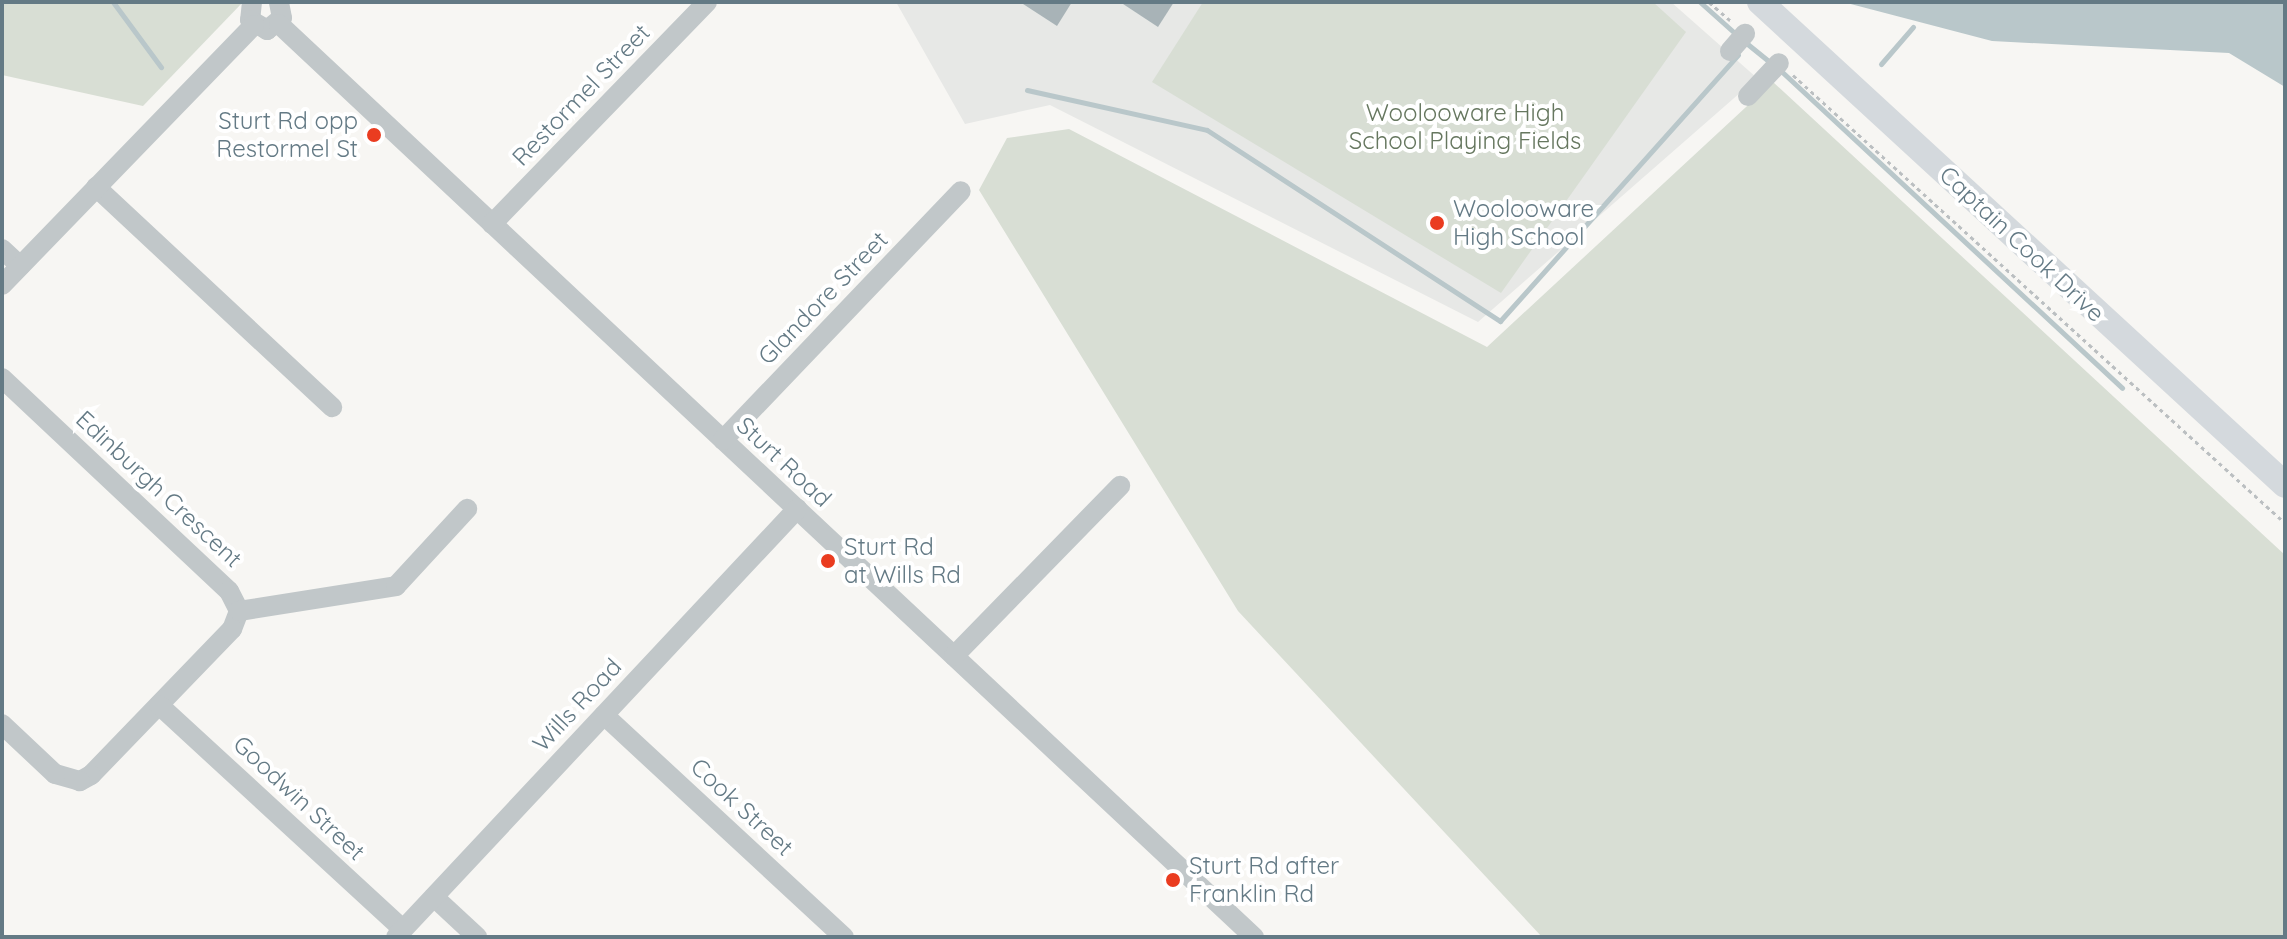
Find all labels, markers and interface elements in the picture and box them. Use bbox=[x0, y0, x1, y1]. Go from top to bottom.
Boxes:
street label: Restormel Street bbox=[506, 18, 656, 172]
park label: Woolooware High School Playing Fields bbox=[1349, 99, 1581, 155]
place label: Sturt Rd opp Restormel St bbox=[216, 107, 358, 163]
marker: Sturt Rd opp Restormel St bbox=[365, 126, 383, 144]
street label: Captain Cook Drive bbox=[1934, 160, 2110, 328]
place label: Woolooware High School bbox=[1453, 195, 1594, 251]
marker: Woolooware High School bbox=[1428, 214, 1446, 232]
street label: Glandore Street bbox=[752, 225, 894, 371]
street label: Edinburgh Crescent bbox=[70, 405, 248, 573]
street label: Sturt Road bbox=[731, 411, 837, 513]
place label: Sturt Rd at Wills Rd bbox=[844, 533, 961, 589]
marker: Sturt Rd at Wills Rd bbox=[819, 552, 837, 570]
street label: Wills Road bbox=[527, 653, 627, 757]
street label: Goodwin Street bbox=[227, 730, 371, 866]
street label: Cook Street bbox=[685, 752, 799, 862]
place label: Sturt Rd after Franklin Rd bbox=[1189, 852, 1339, 908]
marker: Sturt Rd after Franklin Rd bbox=[1164, 871, 1182, 889]

